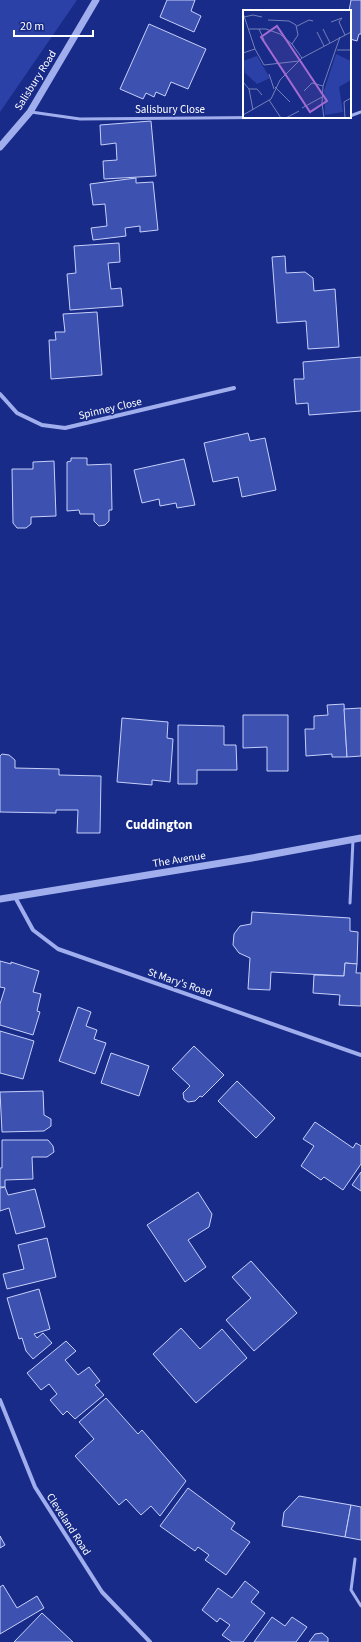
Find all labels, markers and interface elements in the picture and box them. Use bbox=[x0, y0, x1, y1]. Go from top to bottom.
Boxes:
inset map bbox=[243, 10, 351, 118]
scale bar bbox=[14, 12, 93, 38]
text: 20 m bbox=[20, 18, 44, 35]
street label: Salisbury Road bbox=[11, 47, 60, 113]
street label: Salisbury Close bbox=[135, 102, 206, 117]
street label: Spinney Close bbox=[77, 394, 144, 423]
district label: Cuddington bbox=[125, 816, 193, 834]
street label: The Avenue bbox=[152, 848, 207, 871]
street label: St Mary's Road bbox=[146, 964, 214, 1001]
street label: Cleveland Road bbox=[43, 1490, 94, 1558]

